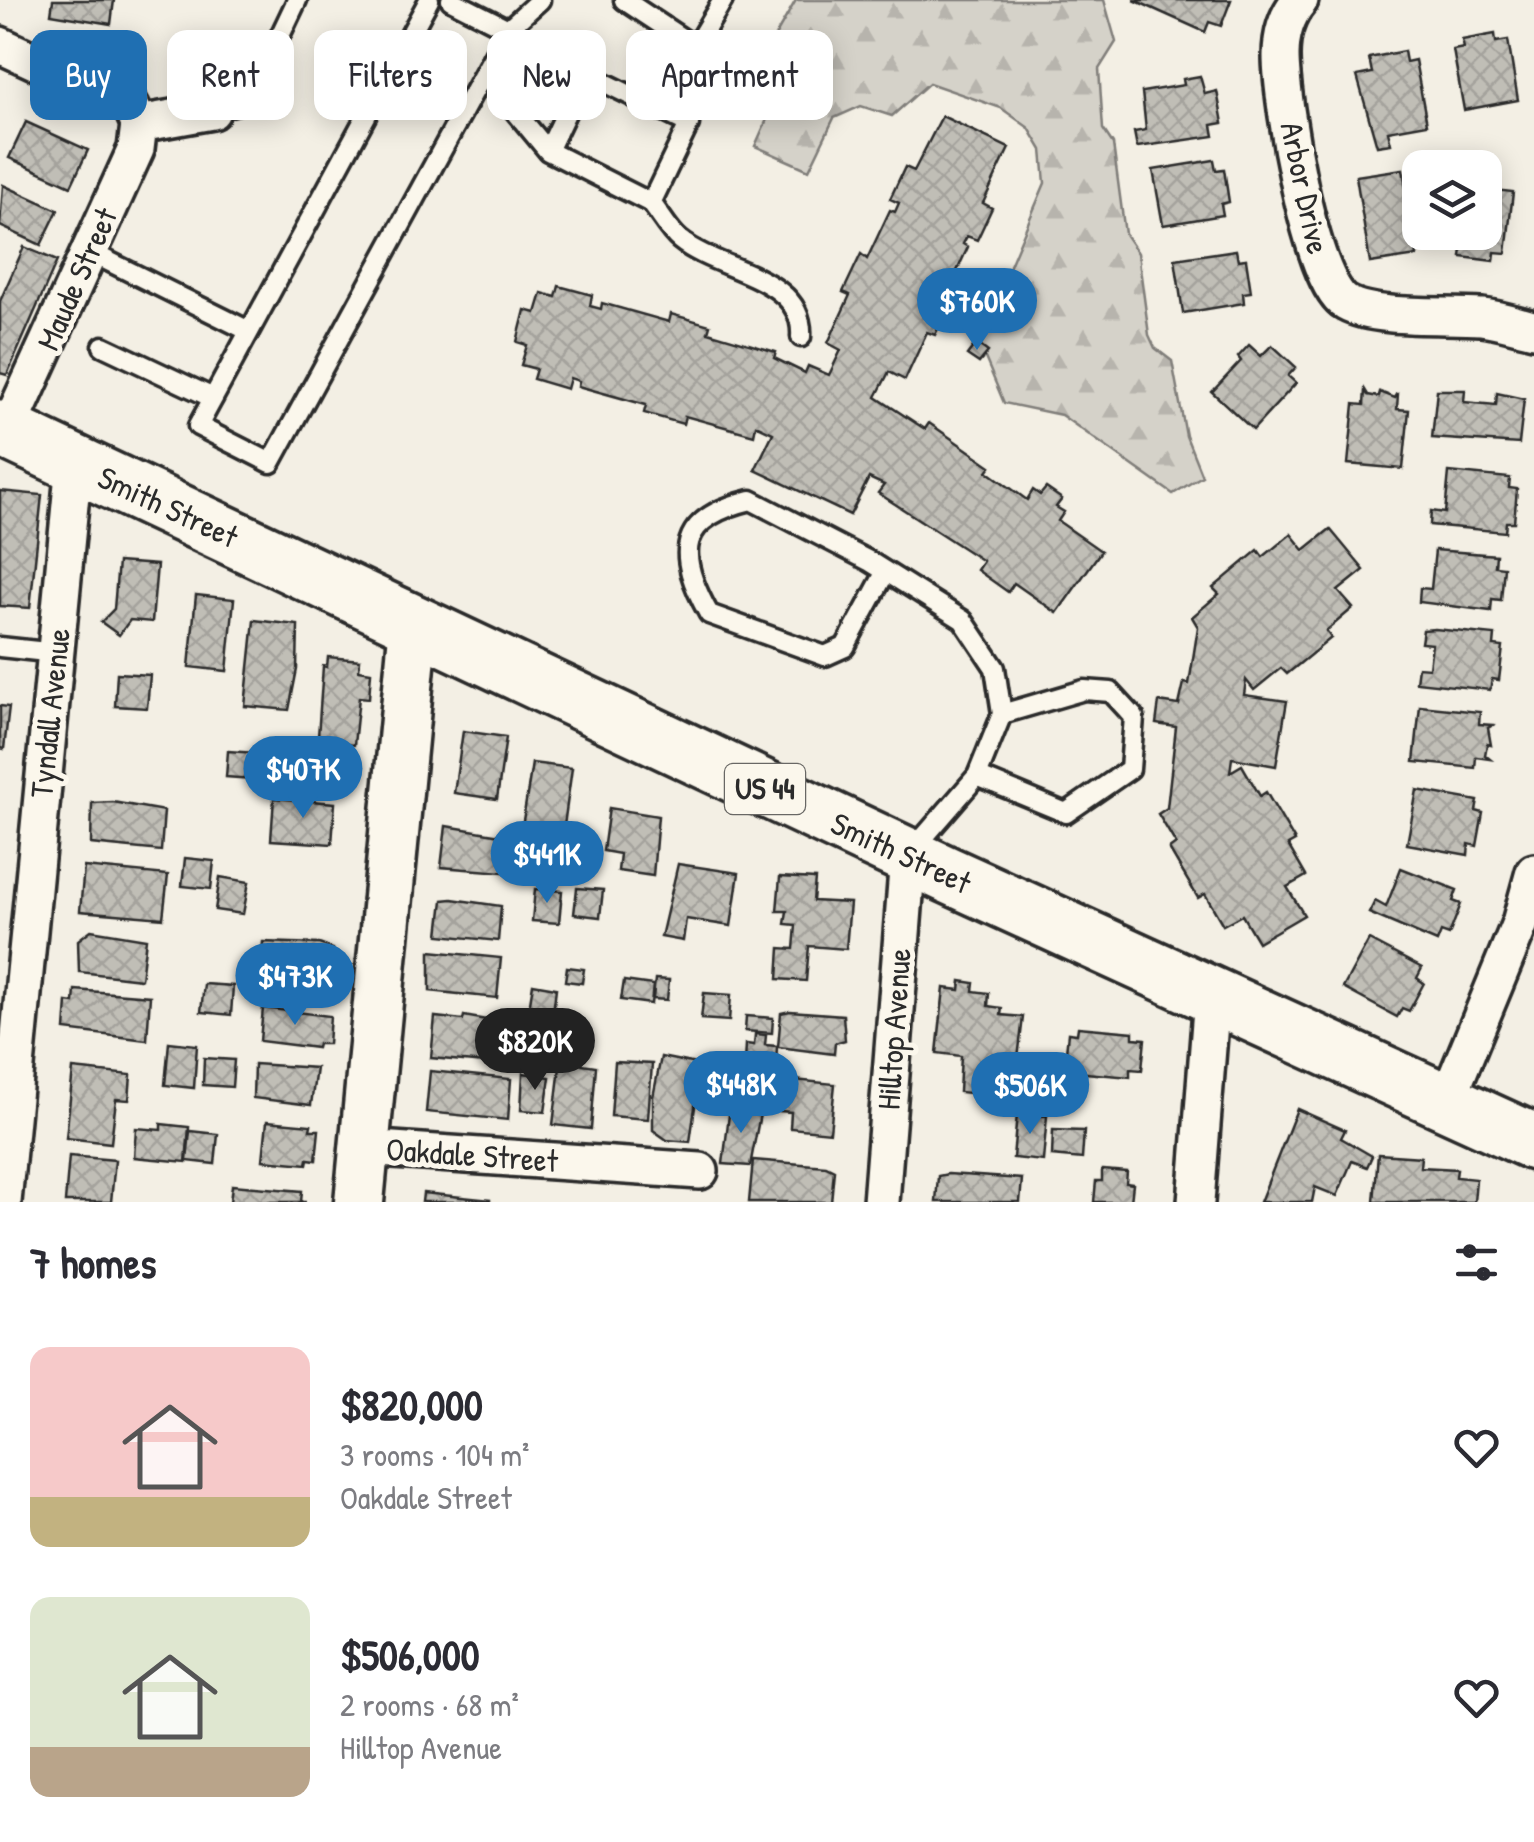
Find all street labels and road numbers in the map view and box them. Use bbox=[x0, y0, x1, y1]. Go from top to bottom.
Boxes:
street label: Arbor Drive bbox=[1271, 118, 1340, 258]
street label: Maude Street bbox=[26, 200, 127, 357]
street label: Smith Street bbox=[91, 455, 246, 558]
street label: Tyndall Avenue bbox=[19, 626, 80, 800]
road number: US 44 bbox=[725, 764, 805, 814]
street label: Smith Street bbox=[824, 801, 979, 904]
street label: Hilltop Avenue bbox=[866, 946, 921, 1111]
street label: Oakdale Street bbox=[385, 1127, 560, 1182]

